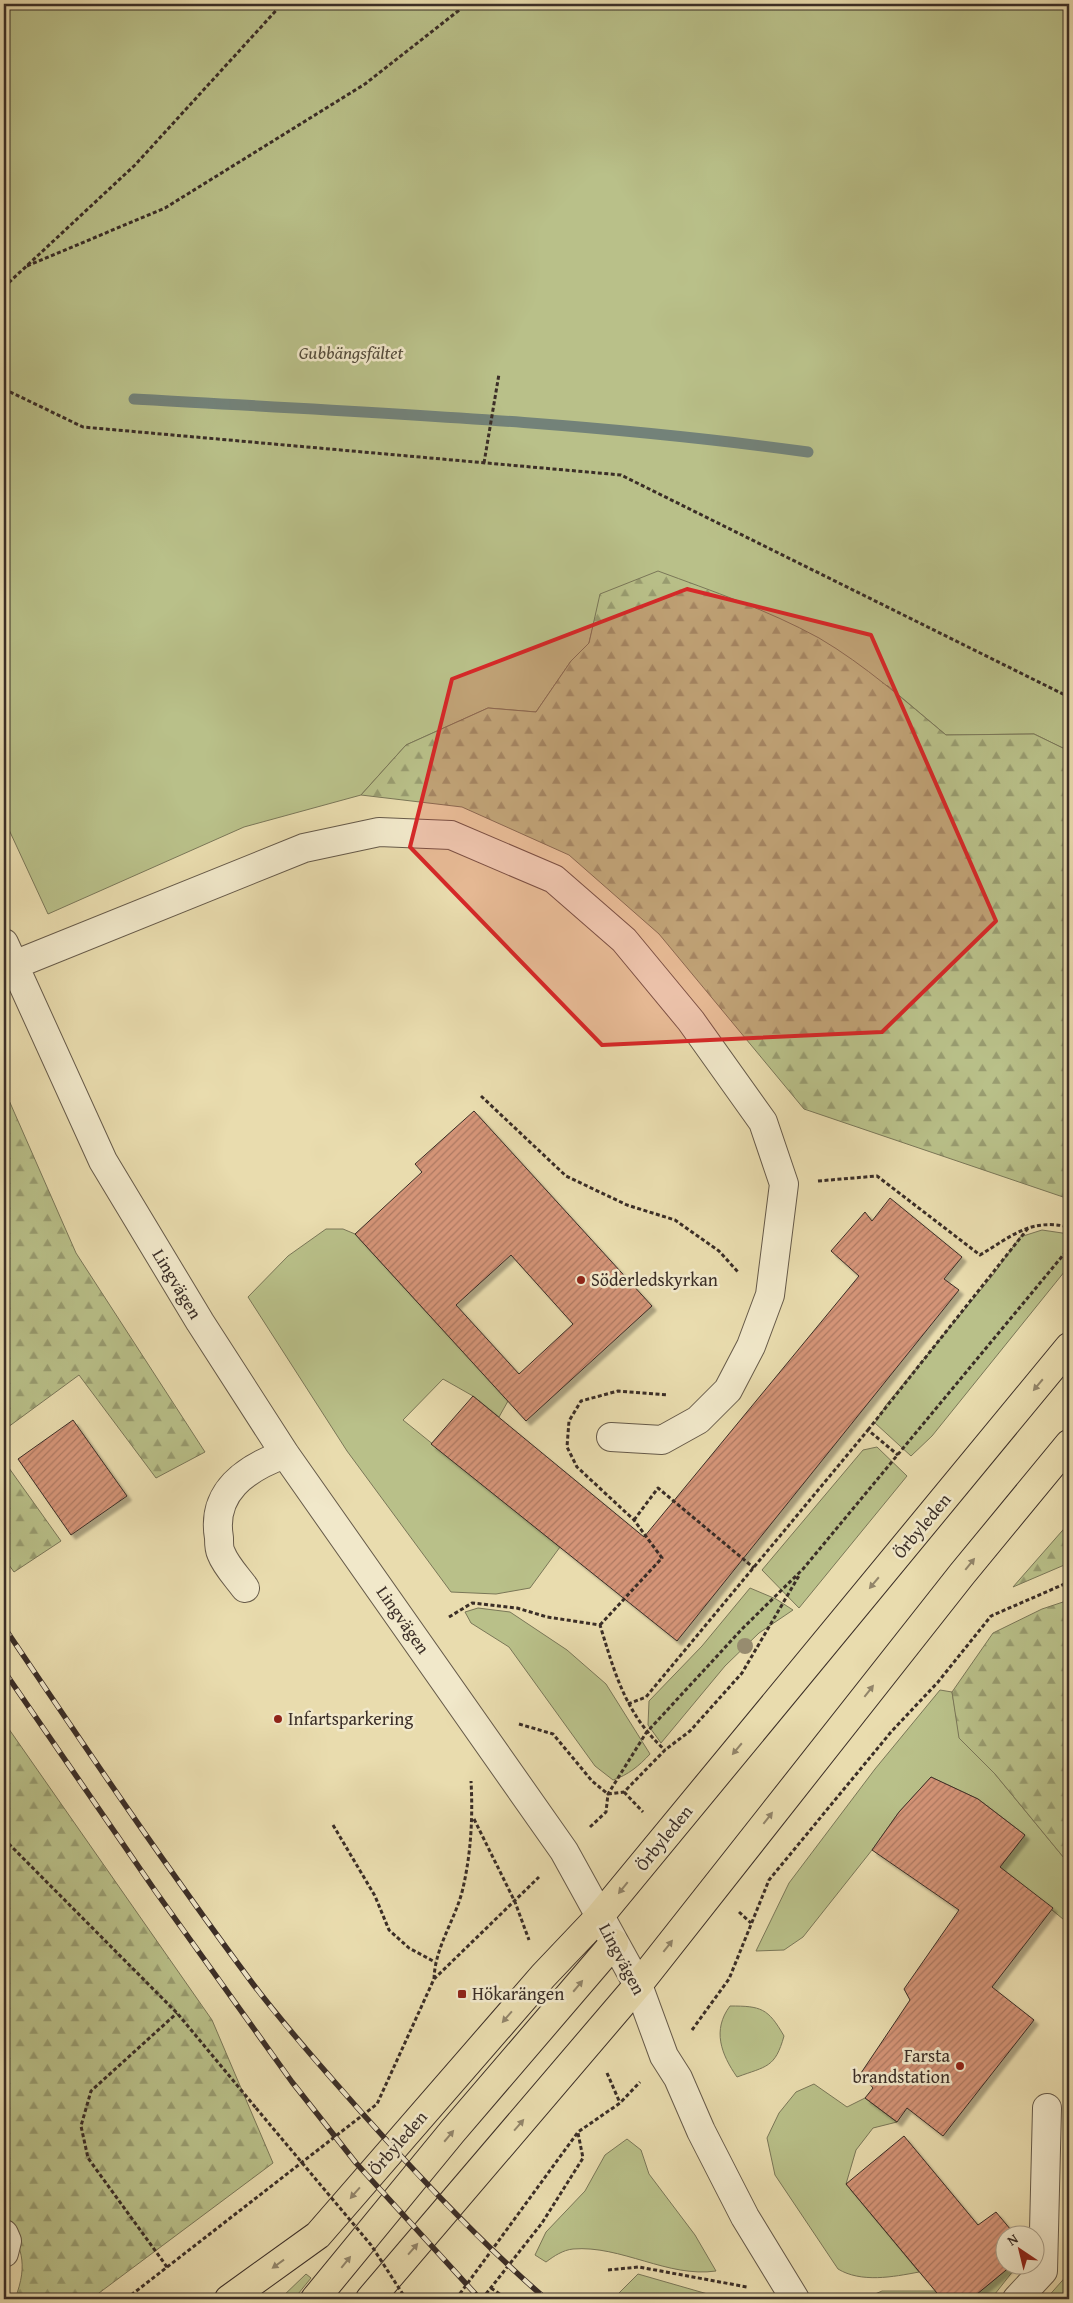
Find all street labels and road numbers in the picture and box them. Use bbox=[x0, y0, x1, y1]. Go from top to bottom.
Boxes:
street label: Lingvägen bbox=[146, 1243, 209, 1324]
street label: Örbyleden bbox=[886, 1487, 957, 1564]
street label: Lingvägen bbox=[370, 1580, 437, 1659]
street label: Örbyleden bbox=[628, 1799, 699, 1877]
street label: Lingvägen bbox=[592, 1918, 653, 1999]
street label: Örbyleden bbox=[362, 2104, 433, 2181]

